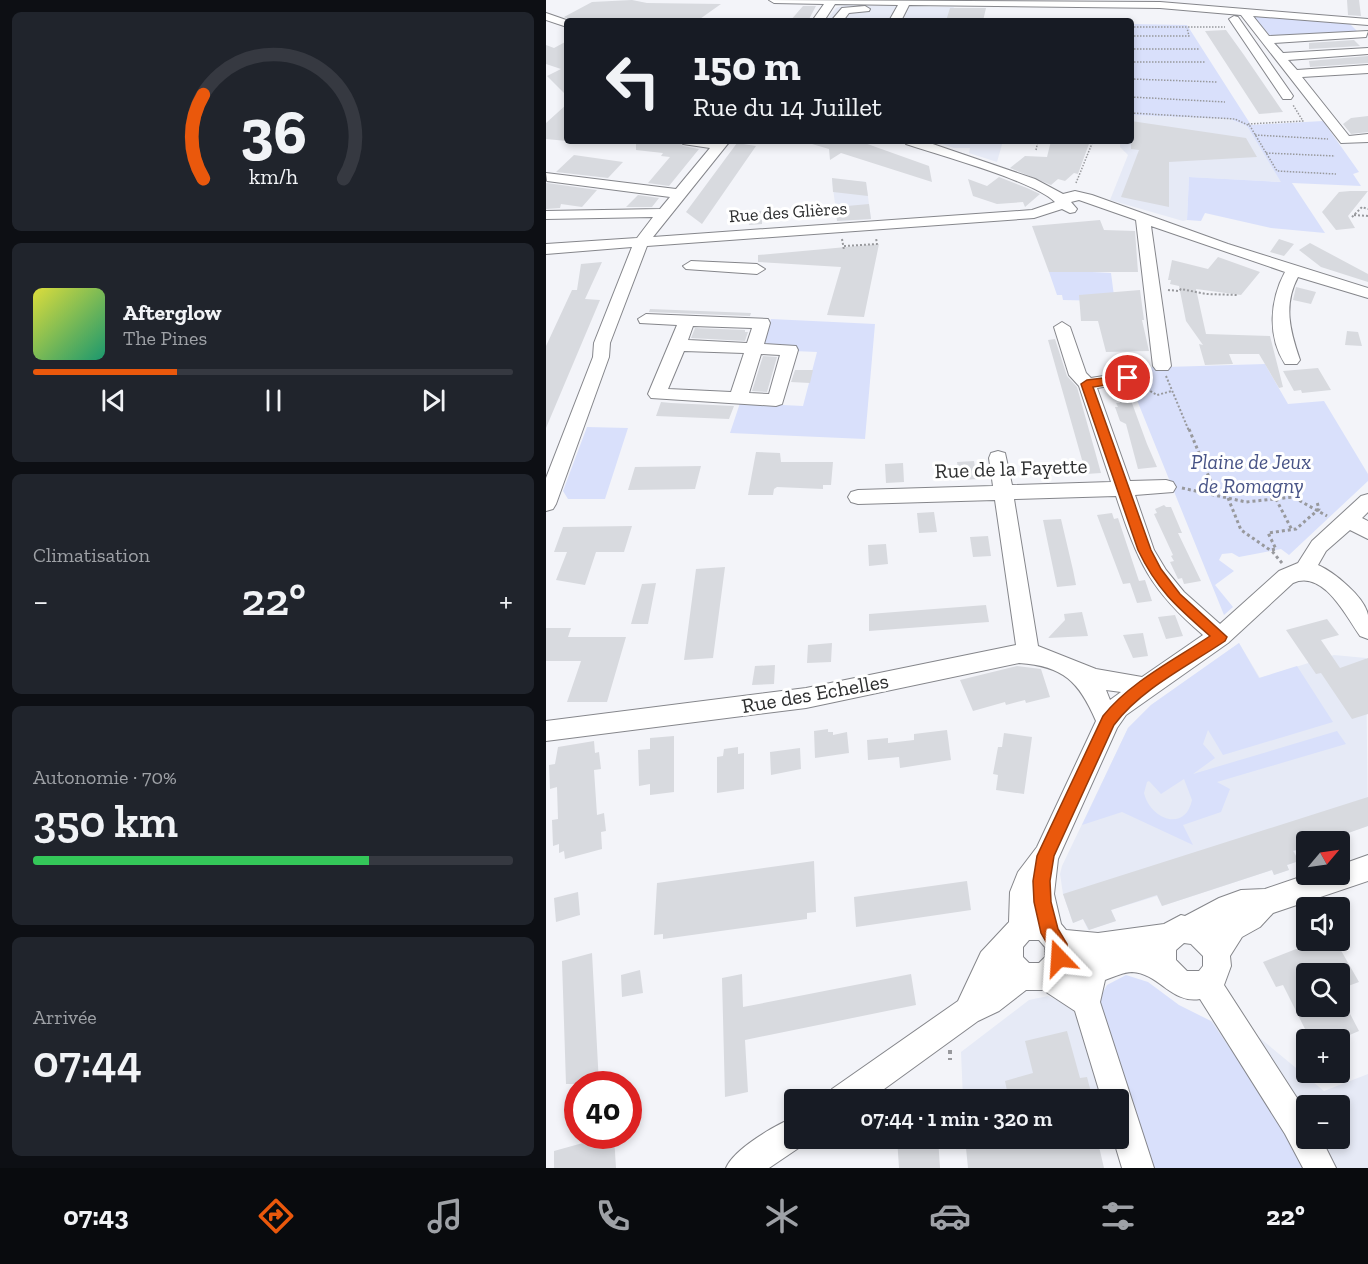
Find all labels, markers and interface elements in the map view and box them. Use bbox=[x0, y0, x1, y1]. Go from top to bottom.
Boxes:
text: 150 m bbox=[693, 40, 801, 91]
icon: left bbox=[594, 42, 672, 120]
text: Rue du 14 Juillet bbox=[693, 91, 882, 123]
text: 36 bbox=[240, 94, 306, 169]
text: km/h bbox=[249, 164, 297, 189]
street label: Rue des Glières bbox=[728, 197, 848, 227]
text: Afterglow bbox=[123, 299, 221, 326]
text: The Pines bbox=[123, 326, 207, 350]
pin bbox=[1102, 352, 1153, 403]
icon: arrive bbox=[1111, 361, 1144, 394]
icon: previous bbox=[97, 384, 130, 417]
icon: pause bbox=[257, 384, 290, 417]
icon: next bbox=[417, 384, 450, 417]
park label: Plaine de Jeux de Romagny bbox=[1191, 449, 1311, 498]
street label: Rue de la Fayette bbox=[934, 453, 1088, 483]
text: Climatisation bbox=[33, 543, 150, 567]
text: 22° bbox=[242, 573, 306, 627]
text: − bbox=[33, 581, 48, 620]
text: + bbox=[499, 581, 513, 620]
street label: Rue des Echelles bbox=[740, 668, 890, 718]
text: Autonomie · 70% bbox=[33, 765, 177, 789]
text: 350 km bbox=[33, 795, 178, 849]
north arrow bbox=[1296, 831, 1350, 885]
map controls bbox=[1296, 831, 1350, 1149]
button: sound bbox=[1296, 897, 1350, 951]
position arrow bbox=[1027, 926, 1091, 990]
button: search bbox=[1296, 963, 1350, 1017]
text: Arrivée bbox=[33, 1005, 97, 1029]
button: + bbox=[1296, 1029, 1350, 1083]
text: 07:44 bbox=[33, 1035, 142, 1089]
speed limit sign: 40 bbox=[564, 1071, 642, 1149]
button: − bbox=[1296, 1095, 1350, 1149]
text: 07:44 · 1 min · 320 m bbox=[861, 1105, 1052, 1132]
icon: directions bbox=[255, 1195, 297, 1237]
icon: music bbox=[424, 1195, 466, 1237]
icon: phone bbox=[592, 1195, 634, 1237]
icon: climate bbox=[761, 1195, 803, 1237]
icon: car bbox=[929, 1195, 971, 1237]
icon: filters bbox=[1097, 1195, 1139, 1237]
text: 07:43 bbox=[63, 1200, 129, 1232]
text: 22° bbox=[1266, 1200, 1305, 1232]

